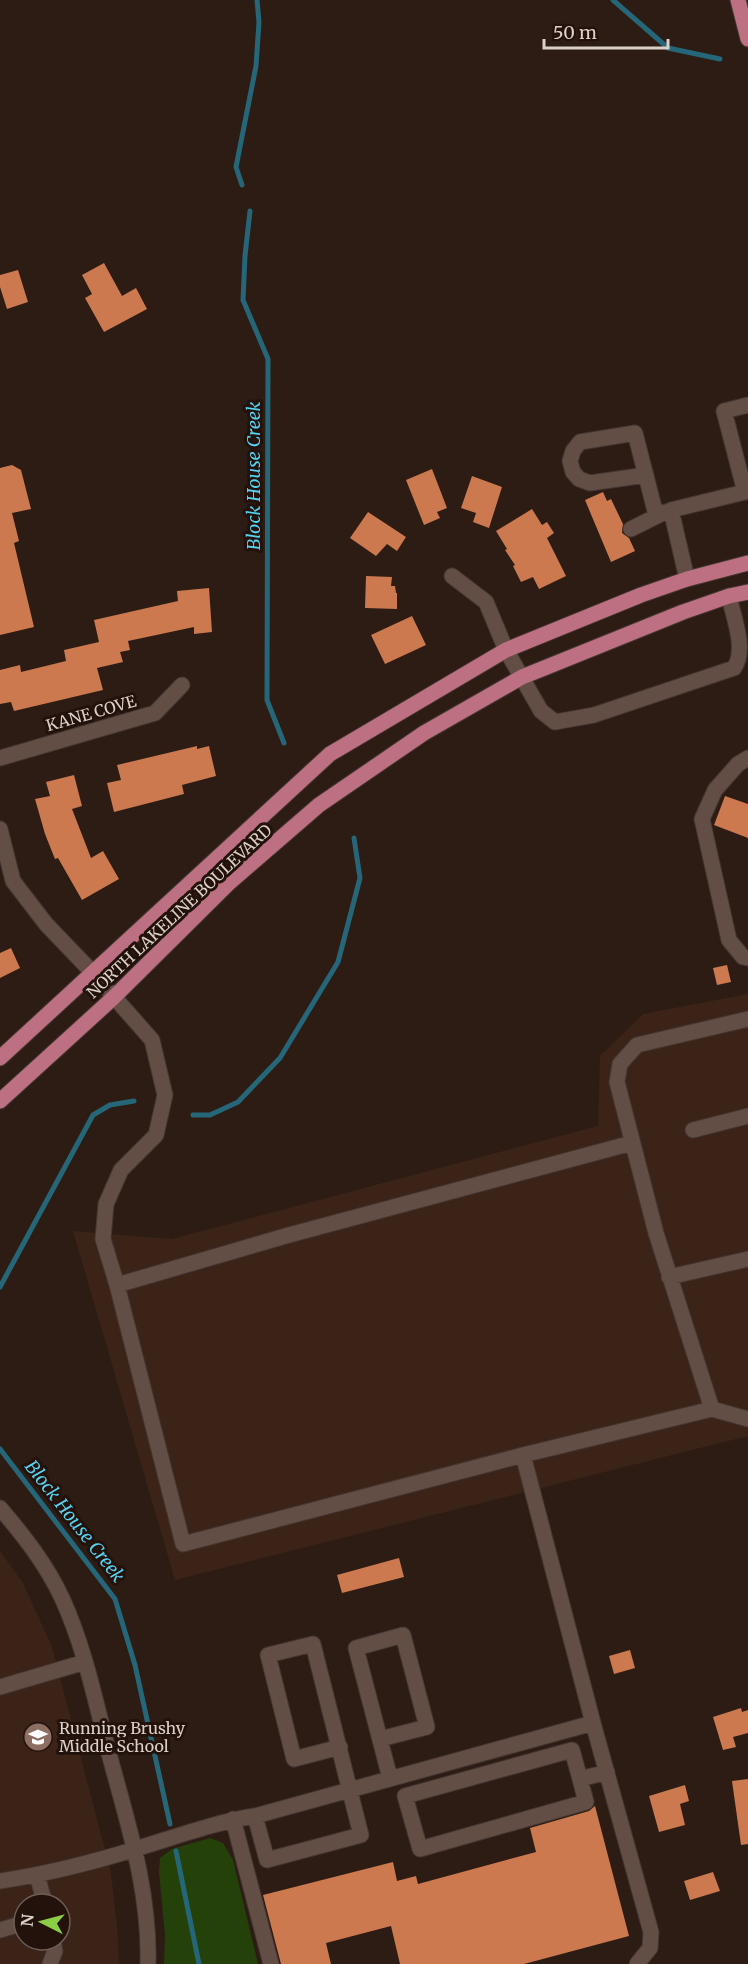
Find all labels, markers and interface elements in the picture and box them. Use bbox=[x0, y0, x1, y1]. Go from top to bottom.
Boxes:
scale bar bbox=[544, 12, 668, 50]
text: 50 m bbox=[553, 21, 597, 44]
water label: Block House Creek bbox=[242, 401, 265, 550]
street label: KANE COVE bbox=[44, 690, 139, 735]
street label: NORTH LAKELINE BOULEVARD bbox=[82, 820, 276, 1002]
water label: Block House Creek bbox=[20, 1455, 130, 1587]
place label: Running Brushy Middle School bbox=[59, 1718, 186, 1756]
school or university icon: Running Brushy Middle School bbox=[22, 1721, 54, 1753]
north arrow bbox=[12, 1892, 72, 1952]
text: N bbox=[16, 1913, 38, 1928]

